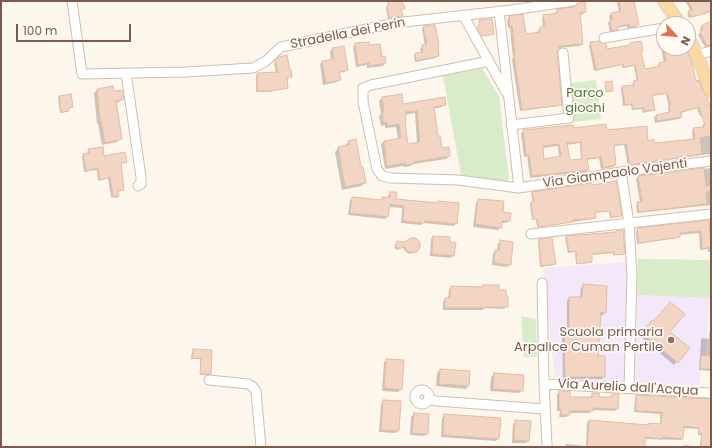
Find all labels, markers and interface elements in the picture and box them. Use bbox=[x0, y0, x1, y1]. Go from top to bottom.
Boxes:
street label: Stradella dei Perin bbox=[289, 15, 407, 53]
scale bar bbox=[18, 16, 133, 42]
north arrow bbox=[656, 16, 696, 56]
text: 100 m bbox=[23, 22, 57, 39]
text: N bbox=[677, 34, 695, 48]
park label: Parco giochi bbox=[565, 86, 605, 117]
street label: Via Giampaolo Vajenti bbox=[542, 156, 688, 192]
place label: Scuola primaria Arpalice Cuman Pertile bbox=[514, 325, 663, 356]
marker: Scuola primaria Arpalice Cuman Pertile bbox=[666, 335, 676, 345]
street label: Via Aurelio dall'Acqua bbox=[557, 377, 699, 399]

